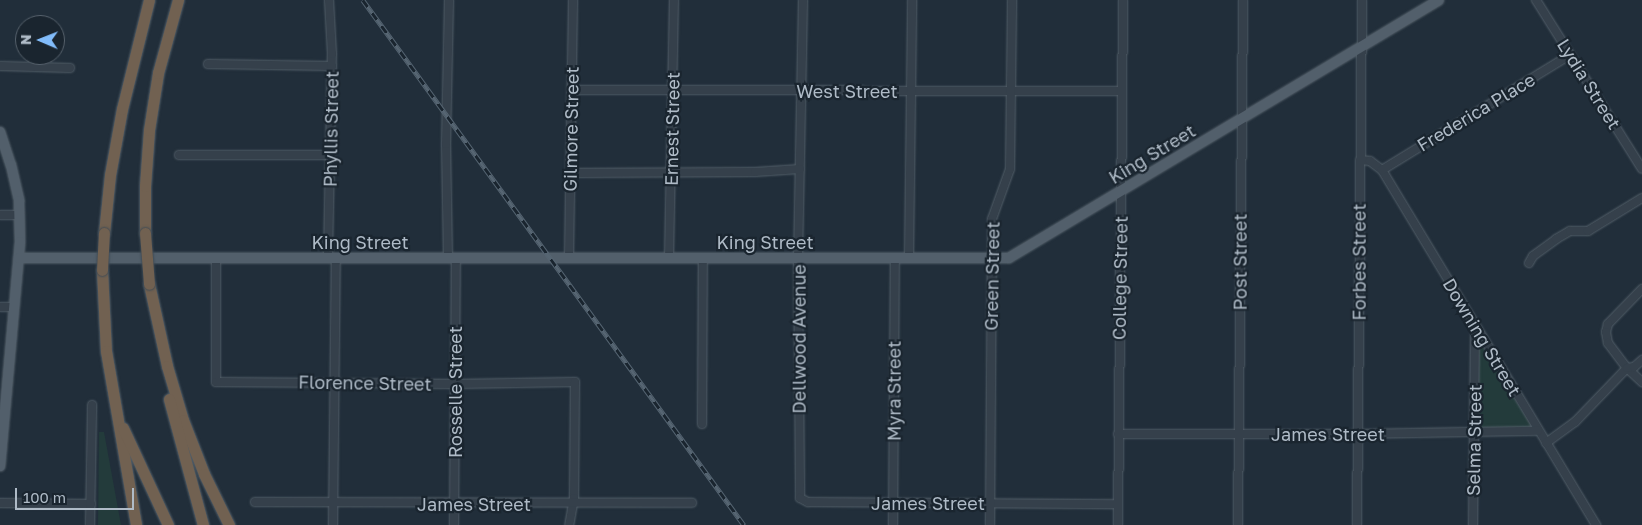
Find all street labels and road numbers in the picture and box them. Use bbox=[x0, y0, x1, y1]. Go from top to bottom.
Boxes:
street label: Lydia Street bbox=[1553, 35, 1625, 133]
street label: Gilmore Street bbox=[559, 66, 583, 192]
street label: Frederica Place bbox=[1413, 68, 1539, 156]
street label: Phyllis Street bbox=[319, 71, 343, 187]
street label: Ernest Street bbox=[660, 72, 684, 186]
street label: West Street bbox=[796, 80, 898, 102]
street label: King Street bbox=[1105, 120, 1199, 188]
street label: Forbes Street bbox=[1348, 203, 1370, 321]
street label: Post Street bbox=[1229, 214, 1251, 310]
street label: College Street bbox=[1108, 216, 1132, 340]
street label: Green Street bbox=[980, 221, 1004, 331]
street label: King Street bbox=[311, 231, 409, 253]
street label: King Street bbox=[716, 231, 814, 253]
street label: Dellwood Avenue bbox=[788, 264, 810, 414]
street label: Downing Street bbox=[1438, 274, 1526, 400]
street label: Rosselle Street bbox=[444, 326, 466, 458]
street label: Myra Street bbox=[883, 341, 905, 441]
street label: Florence Street bbox=[298, 371, 432, 395]
street label: Selma Street bbox=[1462, 384, 1486, 496]
street label: James Street bbox=[1271, 423, 1385, 445]
street label: James Street bbox=[871, 492, 985, 514]
street label: James Street bbox=[417, 493, 531, 515]

